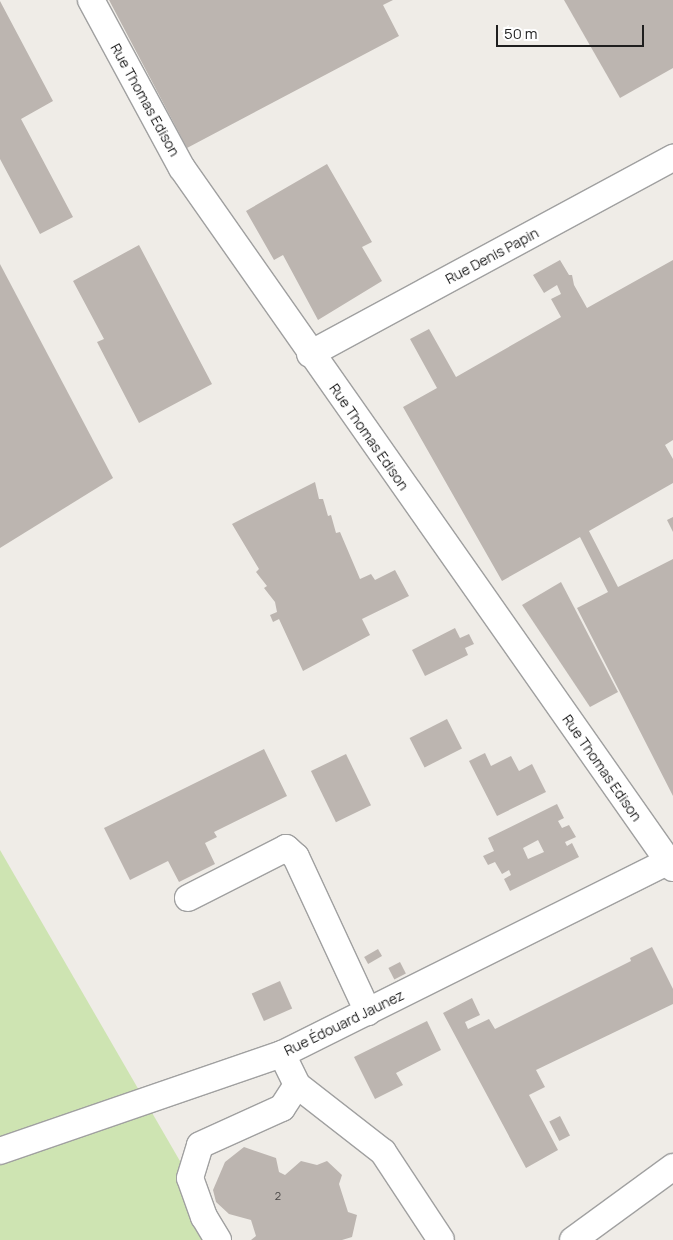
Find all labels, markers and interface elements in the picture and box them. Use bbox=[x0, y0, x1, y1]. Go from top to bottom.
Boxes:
scale bar bbox=[498, 15, 646, 47]
text: 50 m bbox=[504, 23, 538, 44]
street label: Rue Thomas Edison bbox=[107, 41, 183, 159]
street label: Rue Denis Papin bbox=[443, 224, 541, 288]
street label: Rue Thomas Edison bbox=[326, 380, 412, 494]
street label: Rue Thomas Edison bbox=[559, 711, 645, 825]
street label: Rue Édouard Jaunez bbox=[281, 987, 407, 1059]
house number: 2 bbox=[275, 1189, 281, 1203]

